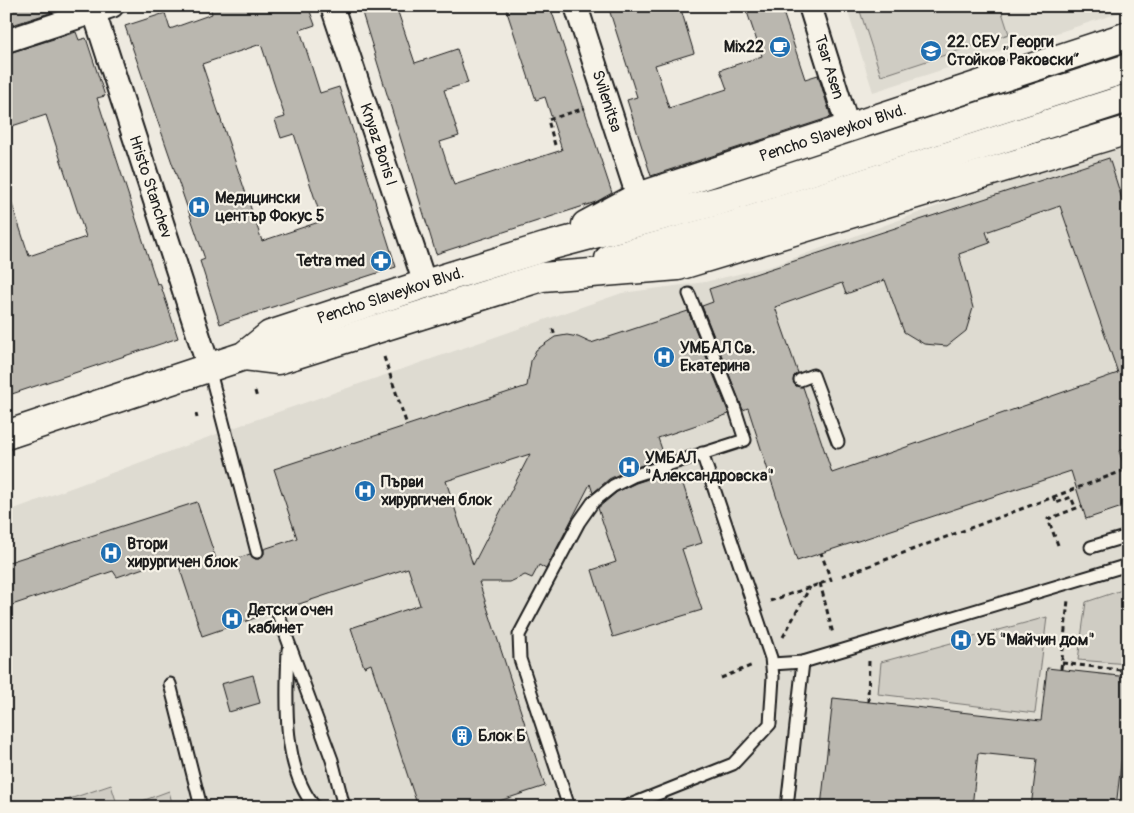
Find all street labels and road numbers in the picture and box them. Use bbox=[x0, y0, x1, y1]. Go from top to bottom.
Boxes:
street label: Tsar Asen bbox=[810, 33, 849, 102]
street label: Svilenitsa bbox=[588, 68, 626, 135]
street label: Pencho Slaveykov Blvd. bbox=[757, 100, 909, 166]
street label: Knyaz Boris I bbox=[355, 101, 401, 188]
street label: Hristo Stanchev bbox=[124, 133, 176, 241]
street label: Pencho Slaveykov Blvd. bbox=[315, 263, 466, 329]

